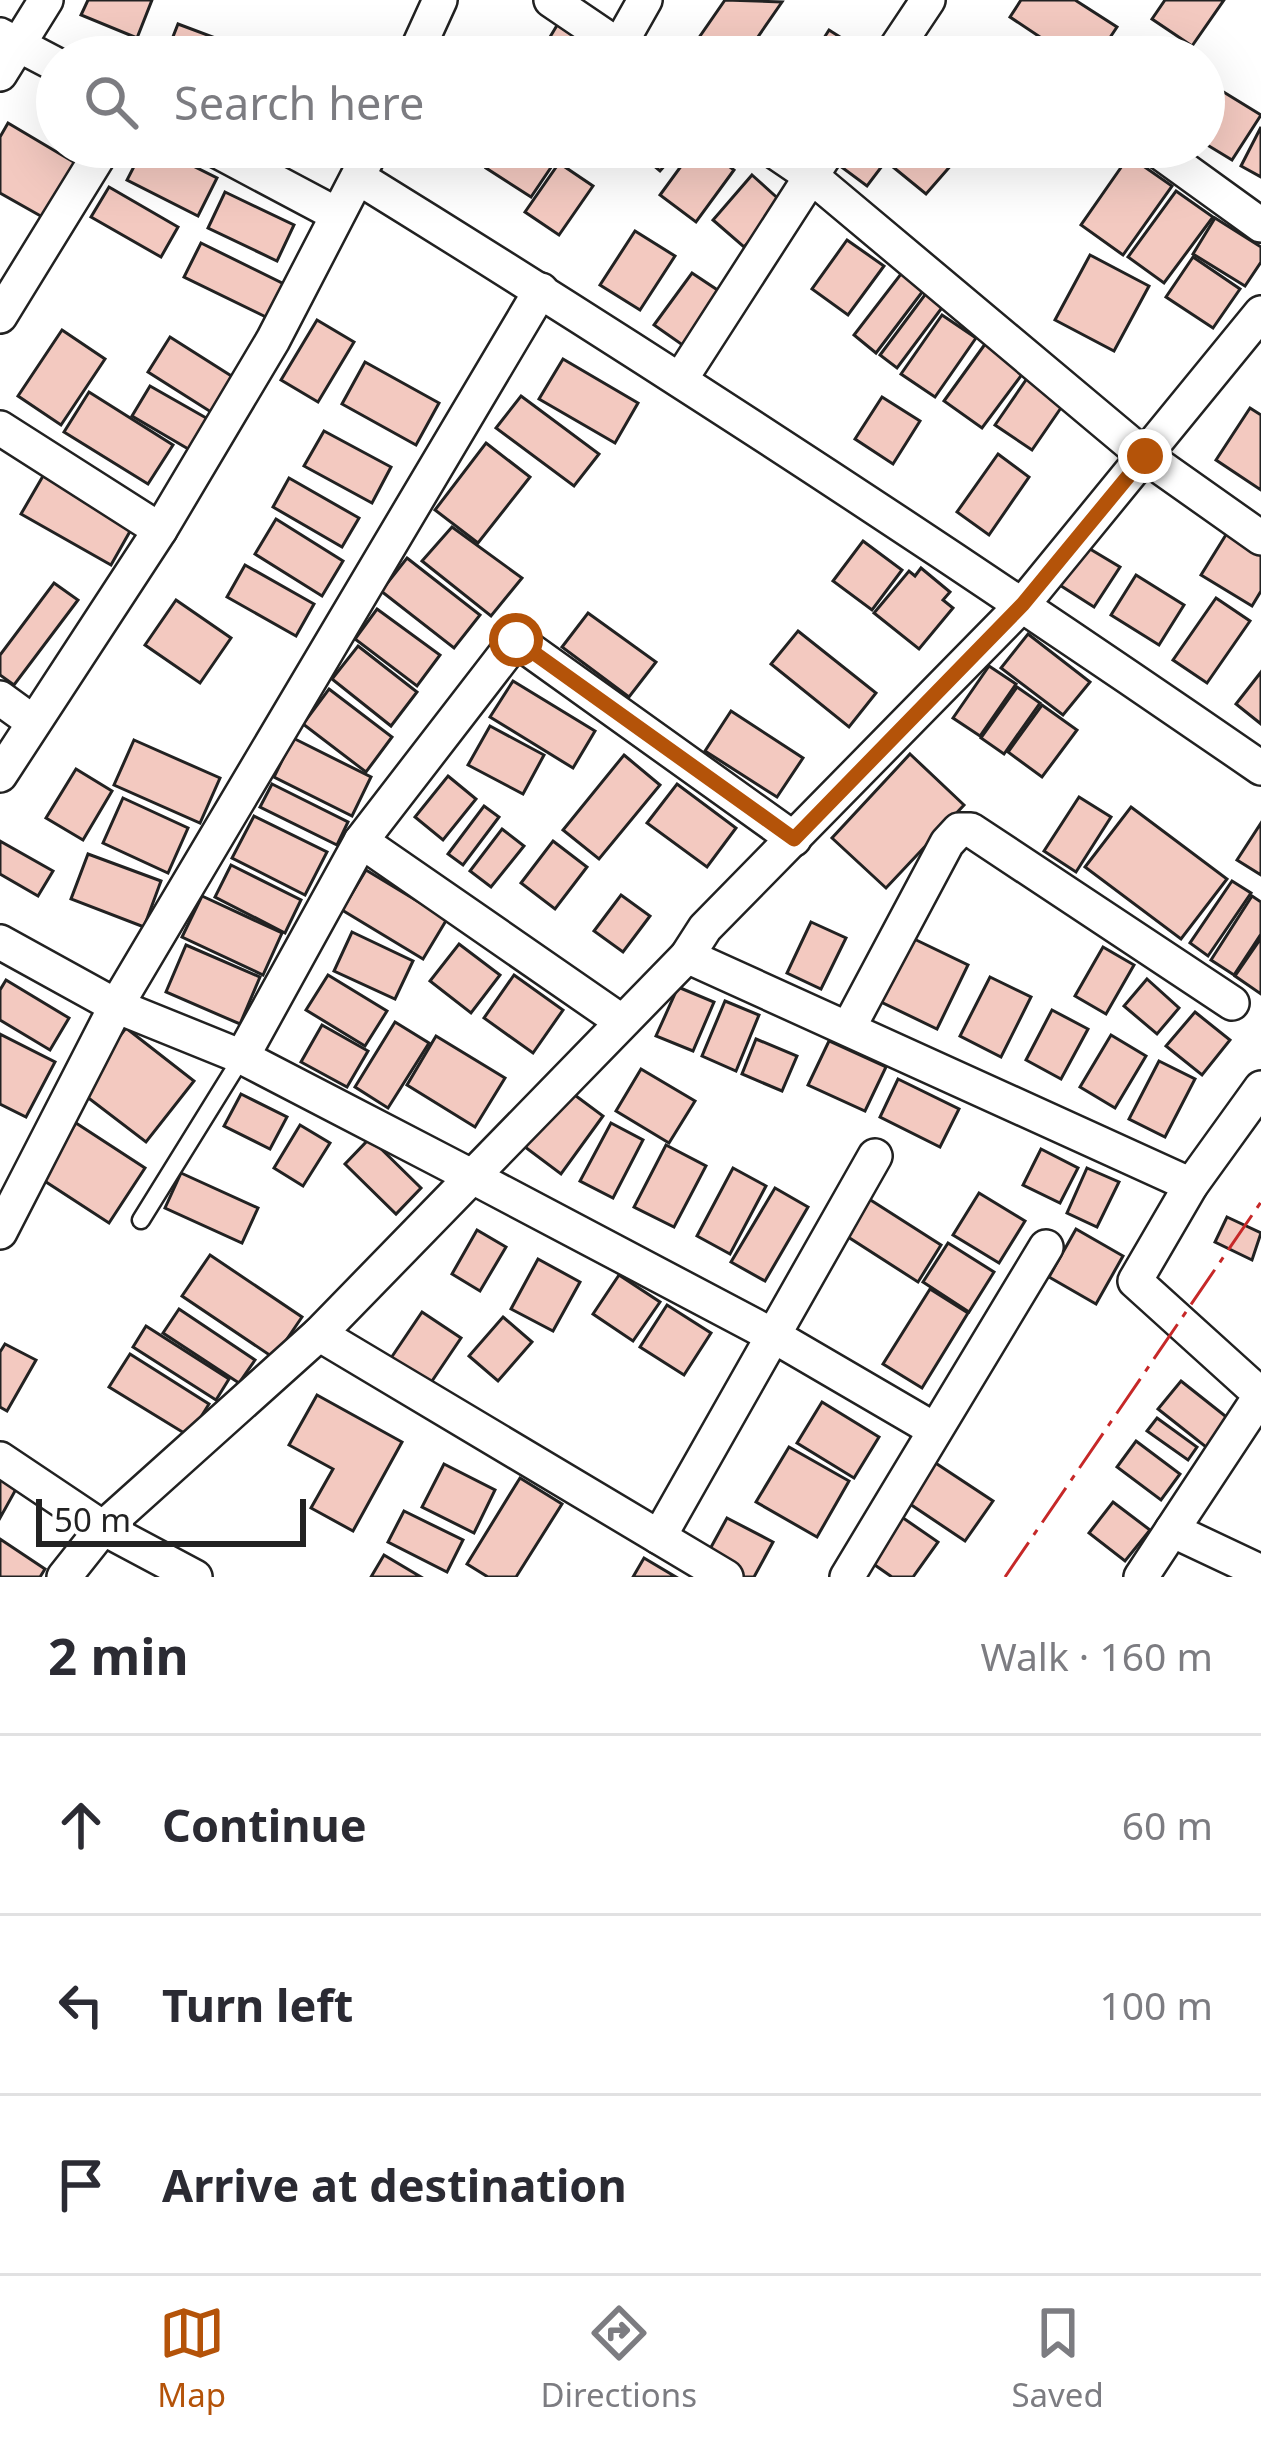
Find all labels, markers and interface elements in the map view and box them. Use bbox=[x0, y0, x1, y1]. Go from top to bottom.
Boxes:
search box bbox=[36, 36, 1225, 168]
icon: search bbox=[78, 69, 144, 135]
text: Search here bbox=[174, 72, 424, 133]
route end bbox=[1118, 429, 1172, 483]
route start bbox=[489, 613, 543, 667]
scale bar bbox=[36, 1493, 306, 1546]
text: 50 m bbox=[54, 1497, 131, 1542]
text: 2 min bbox=[48, 1620, 189, 1690]
text: Walk · 160 m bbox=[980, 1629, 1213, 1682]
icon: ahead bbox=[48, 1792, 114, 1858]
text: Continue bbox=[162, 1794, 367, 1855]
text: 60 m bbox=[1122, 1798, 1213, 1851]
icon: left bbox=[48, 1972, 114, 2038]
text: Turn left bbox=[162, 1974, 353, 2035]
text: 100 m bbox=[1099, 1978, 1213, 2031]
icon: arrive bbox=[48, 2152, 114, 2218]
text: Arrive at destination bbox=[162, 2154, 627, 2215]
tab: Map bbox=[157, 2300, 226, 2417]
tab: Directions bbox=[540, 2300, 697, 2417]
tab: Saved bbox=[1011, 2300, 1104, 2417]

